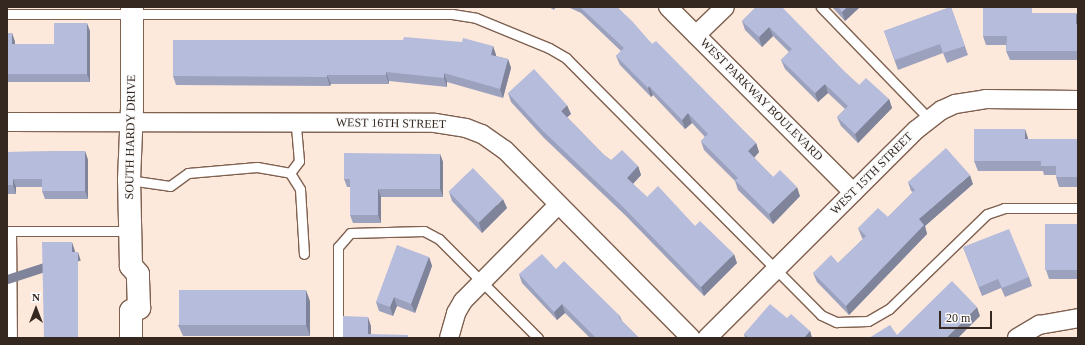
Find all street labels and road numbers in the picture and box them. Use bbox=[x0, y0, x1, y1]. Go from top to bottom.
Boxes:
street label: WEST PARKWAY BOULEVARD bbox=[696, 35, 826, 165]
street label: SOUTH HARDY DRIVE bbox=[123, 74, 139, 200]
street label: WEST 16TH STREET bbox=[336, 116, 446, 132]
street label: WEST 15TH STREET bbox=[828, 130, 916, 218]

